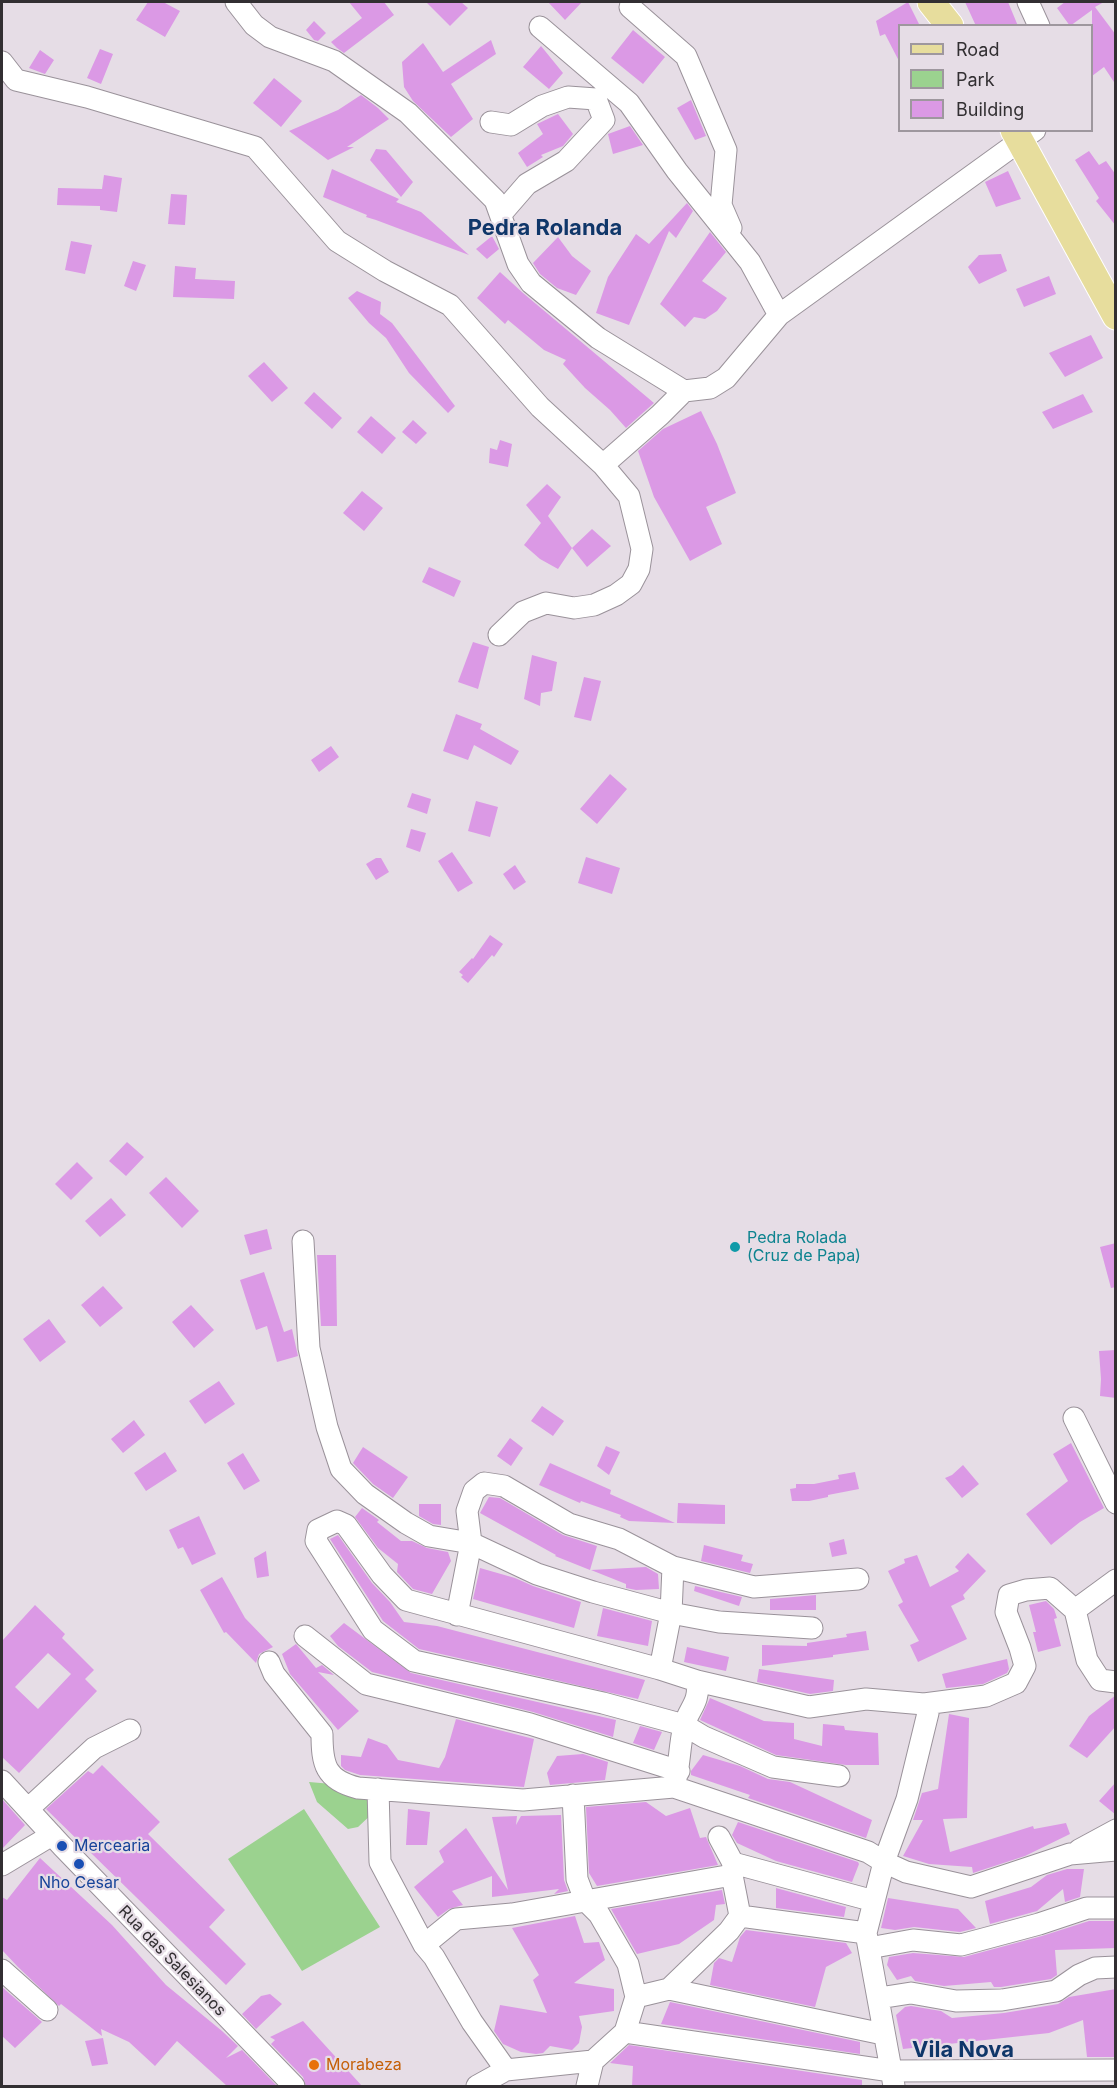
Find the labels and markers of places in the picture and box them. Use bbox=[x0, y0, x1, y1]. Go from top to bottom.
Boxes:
place label: Pedra Rolada (Cruz de Papa) bbox=[747, 1228, 861, 1266]
marker: Pedra Rolada (Cruz de Papa) bbox=[728, 1240, 742, 1254]
place label: Mercearia bbox=[74, 1836, 150, 1856]
marker: Mercearia bbox=[55, 1839, 69, 1853]
marker: Nho Cesar bbox=[72, 1857, 86, 1871]
place label: Nho Cesar bbox=[39, 1873, 119, 1893]
place label: Morabeza bbox=[326, 2055, 402, 2075]
marker: Morabeza bbox=[307, 2058, 321, 2072]

